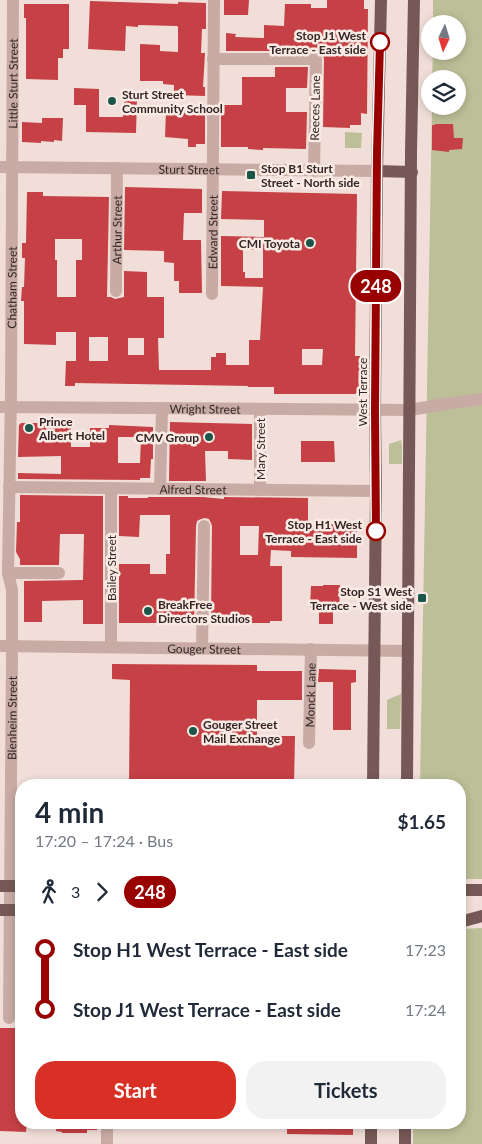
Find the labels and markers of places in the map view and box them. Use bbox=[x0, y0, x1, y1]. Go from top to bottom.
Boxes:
place label: Stop J1 West Terrace - East side bbox=[269, 28, 367, 57]
marker: Stop J1 West Terrace - East side bbox=[370, 32, 390, 52]
place label: Sturt Street Community School bbox=[122, 87, 223, 116]
marker: Sturt Street Community School bbox=[106, 95, 118, 107]
place label: Stop B1 Sturt Street - North side bbox=[261, 161, 360, 190]
marker: Stop B1 Sturt Street - North side bbox=[245, 169, 257, 181]
place label: CMI Toyota bbox=[239, 236, 300, 251]
marker: CMI Toyota bbox=[304, 237, 316, 249]
place label: Prince Albert Hotel bbox=[38, 414, 105, 443]
marker: Prince Albert Hotel bbox=[23, 422, 35, 434]
place label: CMV Group bbox=[136, 430, 199, 445]
marker: CMV Group bbox=[203, 431, 215, 443]
place label: Stop H1 West Terrace - East side bbox=[265, 517, 363, 546]
marker: Stop H1 West Terrace - East side bbox=[366, 521, 386, 541]
place label: Stop S1 West Terrace - West side bbox=[310, 584, 413, 613]
marker: Stop S1 West Terrace - West side bbox=[416, 592, 428, 604]
place label: BreakFree Directors Studios bbox=[158, 597, 250, 626]
marker: BreakFree Directors Studios bbox=[142, 605, 154, 617]
place label: Gouger Street Mail Exchange bbox=[203, 717, 281, 746]
marker: Gouger Street Mail Exchange bbox=[187, 725, 199, 737]

